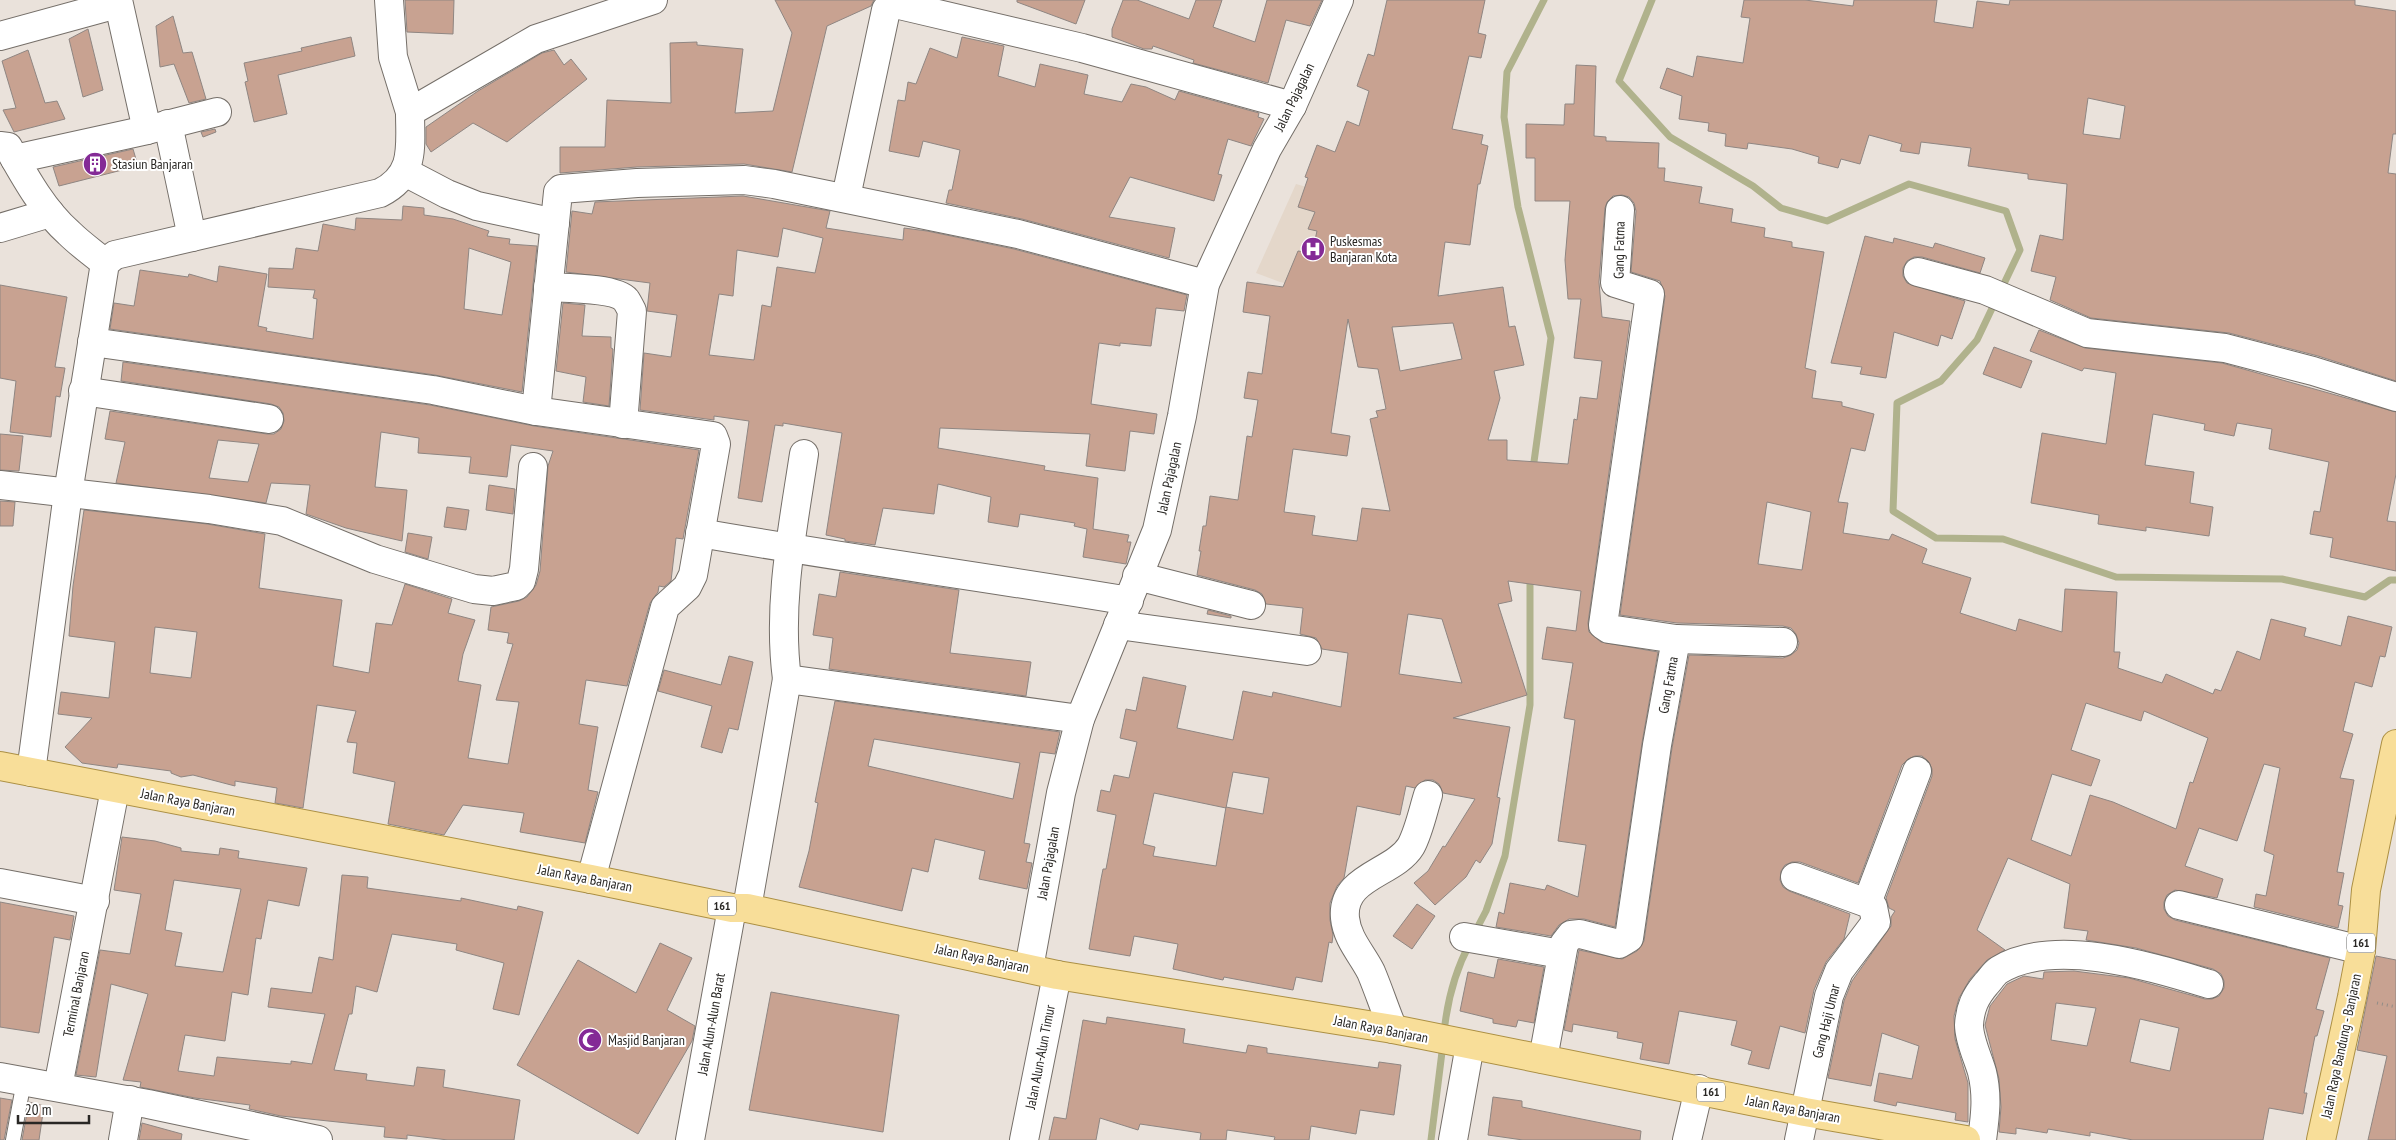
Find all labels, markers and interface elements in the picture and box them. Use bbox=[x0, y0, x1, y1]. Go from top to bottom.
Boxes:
street label: Jalan Pajagalan bbox=[1269, 60, 1318, 135]
building icon: Stasiun Banjaran bbox=[82, 151, 108, 177]
place label: Stasiun Banjaran bbox=[112, 155, 193, 173]
street label: Gang Fatma bbox=[1609, 221, 1629, 279]
place label: Puskesmas Banjaran Kota bbox=[1330, 232, 1397, 266]
hospital icon: Puskesmas Banjaran Kota bbox=[1300, 236, 1326, 262]
street label: Jalan Pajagalan bbox=[1152, 440, 1185, 517]
street label: Gang Fatma bbox=[1654, 655, 1682, 715]
street label: Jalan Raya Banjaran bbox=[138, 784, 237, 820]
street label: Jalan Pajagalan bbox=[1033, 825, 1063, 902]
street label: Jalan Raya Banjaran bbox=[535, 860, 634, 896]
road number: 161 bbox=[708, 896, 736, 916]
road number: 161 bbox=[2347, 934, 2375, 952]
street label: Jalan Raya Banjaran bbox=[932, 939, 1031, 977]
street label: Terminal Banjaran bbox=[59, 950, 93, 1038]
street label: Jalan Alun-Alun Barat bbox=[693, 971, 729, 1077]
street label: Jalan Raya Bandung - Banjaran bbox=[2317, 972, 2365, 1121]
street label: Gang Haji Umar bbox=[1808, 982, 1844, 1060]
street label: Jalan Alun-Alun Timur bbox=[1021, 1003, 1059, 1112]
street label: Jalan Raya Banjaran bbox=[1331, 1011, 1430, 1047]
mosque icon: Masjid Banjaran bbox=[577, 1027, 603, 1053]
place label: Masjid Banjaran bbox=[608, 1031, 685, 1049]
road number: 161 bbox=[1697, 1082, 1725, 1102]
street label: Jalan Raya Banjaran bbox=[1743, 1091, 1842, 1127]
scale bar bbox=[18, 1092, 89, 1124]
text: 20 m bbox=[25, 1100, 51, 1119]

